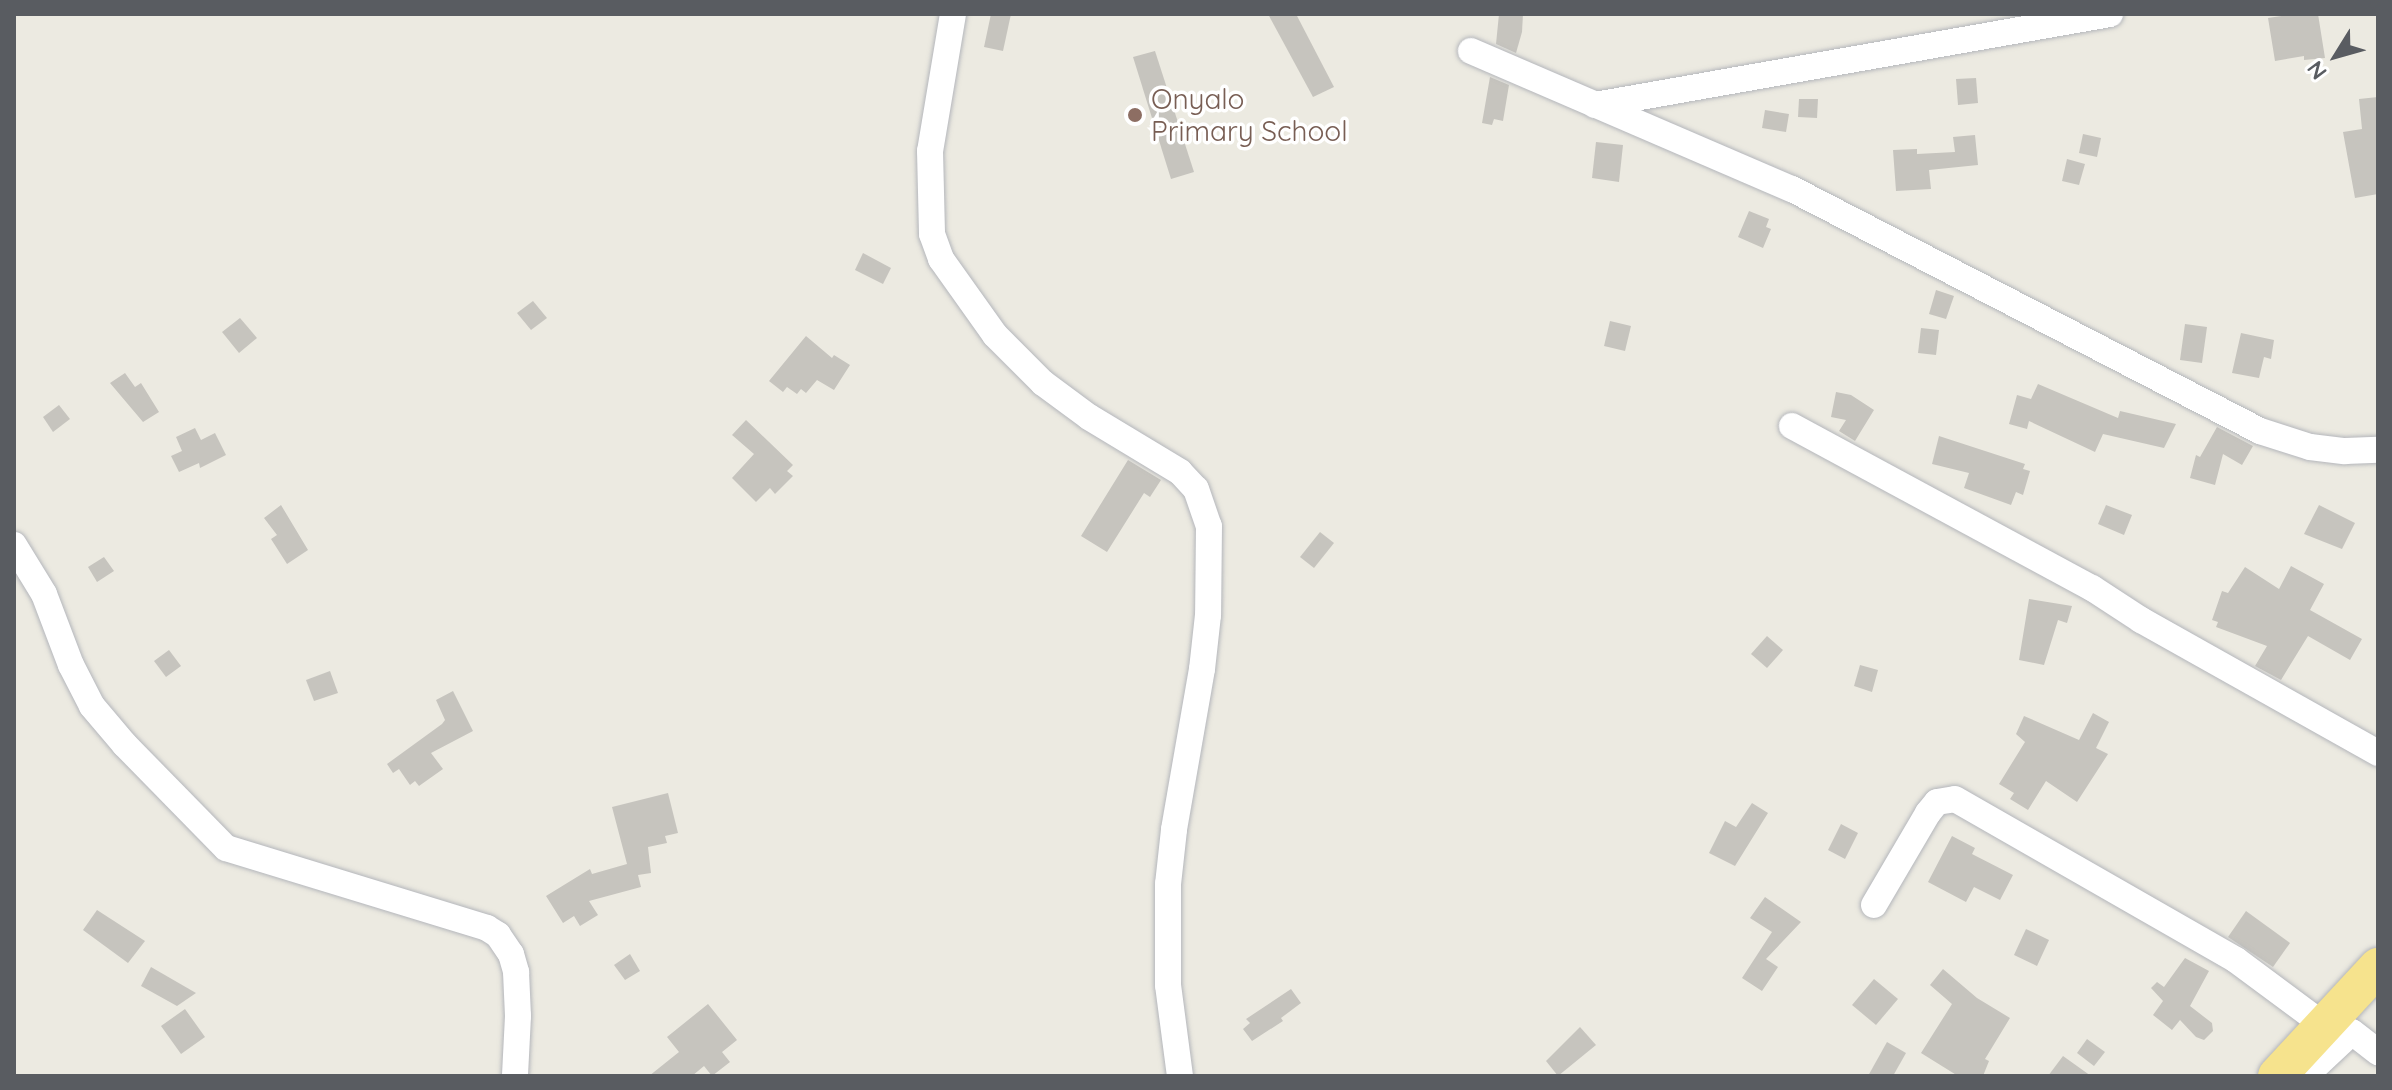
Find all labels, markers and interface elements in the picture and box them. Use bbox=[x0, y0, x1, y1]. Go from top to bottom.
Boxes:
north arrow bbox=[2296, 16, 2376, 96]
text: N bbox=[2301, 56, 2333, 85]
place label: Onyalo Primary School bbox=[1151, 82, 1348, 148]
marker: Onyalo Primary School bbox=[1126, 106, 1144, 124]

